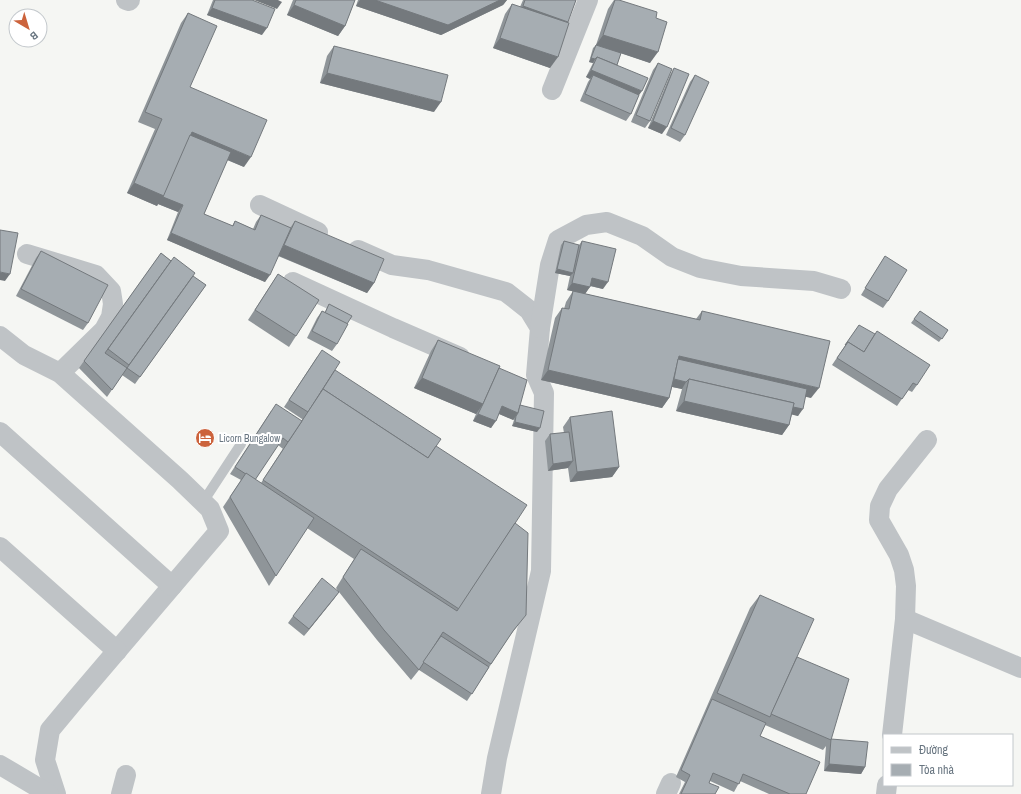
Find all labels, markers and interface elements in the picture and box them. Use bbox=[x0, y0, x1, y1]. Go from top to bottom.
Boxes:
north arrow bbox=[8, 8, 48, 48]
text: B bbox=[27, 28, 41, 44]
hotel icon: Licorn Bungalow bbox=[194, 427, 216, 449]
place label: Licorn Bungalow bbox=[219, 432, 280, 445]
legend bbox=[883, 734, 1013, 786]
text: Đường bbox=[919, 742, 949, 758]
text: Tòa nhà bbox=[919, 762, 955, 778]

